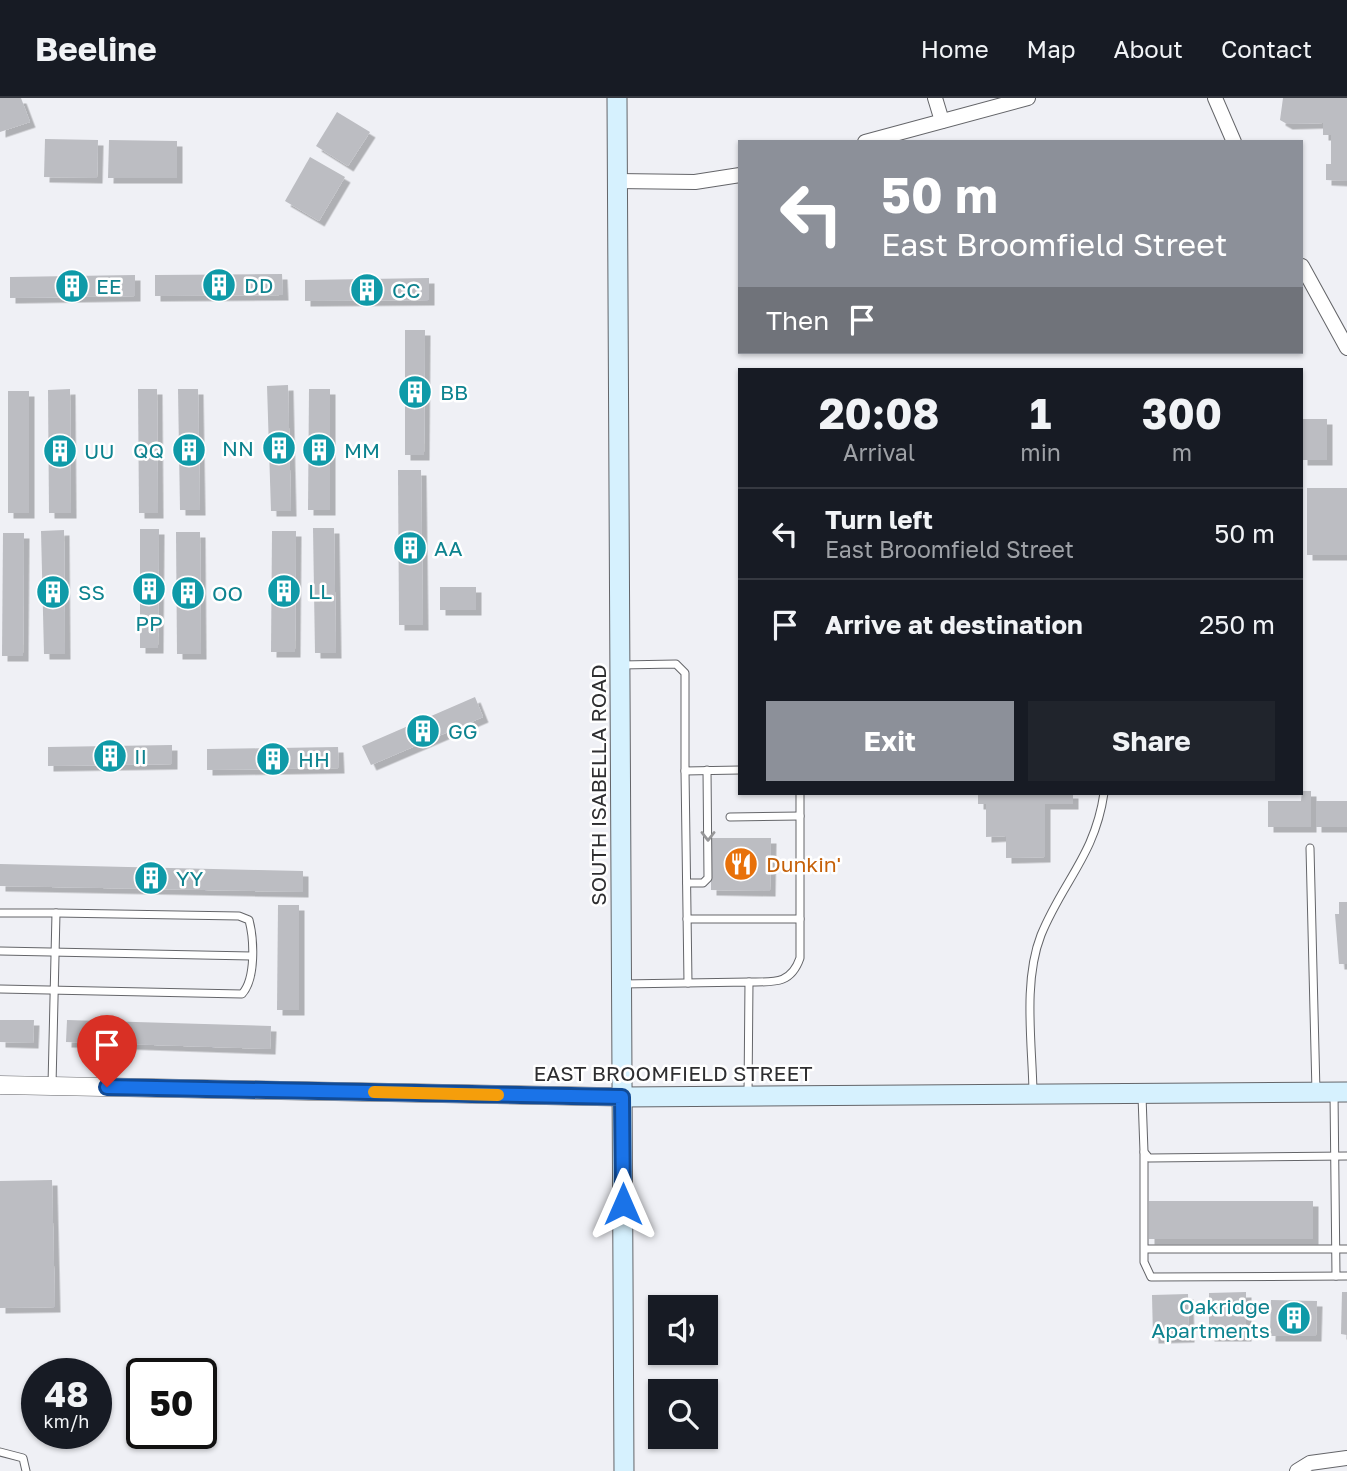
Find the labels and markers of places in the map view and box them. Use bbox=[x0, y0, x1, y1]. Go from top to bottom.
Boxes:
building icon: DD bbox=[200, 266, 238, 304]
building icon: EE bbox=[53, 267, 91, 305]
building icon: CC bbox=[348, 271, 386, 309]
place label: DD bbox=[244, 272, 273, 298]
place label: EE bbox=[96, 273, 122, 299]
place label: CC bbox=[392, 277, 421, 303]
building icon: BB bbox=[396, 373, 434, 411]
place label: BB bbox=[440, 379, 468, 405]
building icon: NN bbox=[260, 429, 298, 467]
building icon: QQ bbox=[170, 431, 208, 469]
building icon: MM bbox=[300, 431, 338, 469]
building icon: UU bbox=[41, 432, 79, 470]
place label: NN bbox=[222, 435, 254, 461]
place label: QQ bbox=[133, 437, 164, 463]
place label: MM bbox=[344, 437, 380, 463]
place label: UU bbox=[84, 438, 115, 464]
building icon: AA bbox=[391, 529, 429, 567]
place label: AA bbox=[434, 535, 463, 561]
building icon: PP bbox=[130, 570, 168, 608]
building icon: LL bbox=[265, 572, 303, 610]
building icon: SS bbox=[34, 573, 72, 611]
building icon: OO bbox=[169, 574, 207, 612]
place label: LL bbox=[308, 578, 332, 604]
place label: SS bbox=[78, 579, 105, 605]
place label: OO bbox=[212, 580, 243, 606]
place label: PP bbox=[135, 610, 163, 636]
building icon: GG bbox=[404, 712, 442, 750]
place label: GG bbox=[448, 718, 478, 744]
building icon: II bbox=[91, 737, 129, 775]
building icon: HH bbox=[254, 740, 292, 778]
place label: II bbox=[134, 743, 147, 769]
place label: HH bbox=[298, 746, 330, 772]
restaurant icon: Dunkin' bbox=[722, 845, 760, 883]
place label: Dunkin' bbox=[766, 851, 841, 877]
building icon: YY bbox=[132, 859, 170, 897]
place label: YY bbox=[176, 865, 204, 891]
pin bbox=[77, 1015, 137, 1087]
place label: Oakridge Apartments bbox=[1151, 1293, 1270, 1343]
building icon: Oakridge Apartments bbox=[1275, 1299, 1313, 1337]

